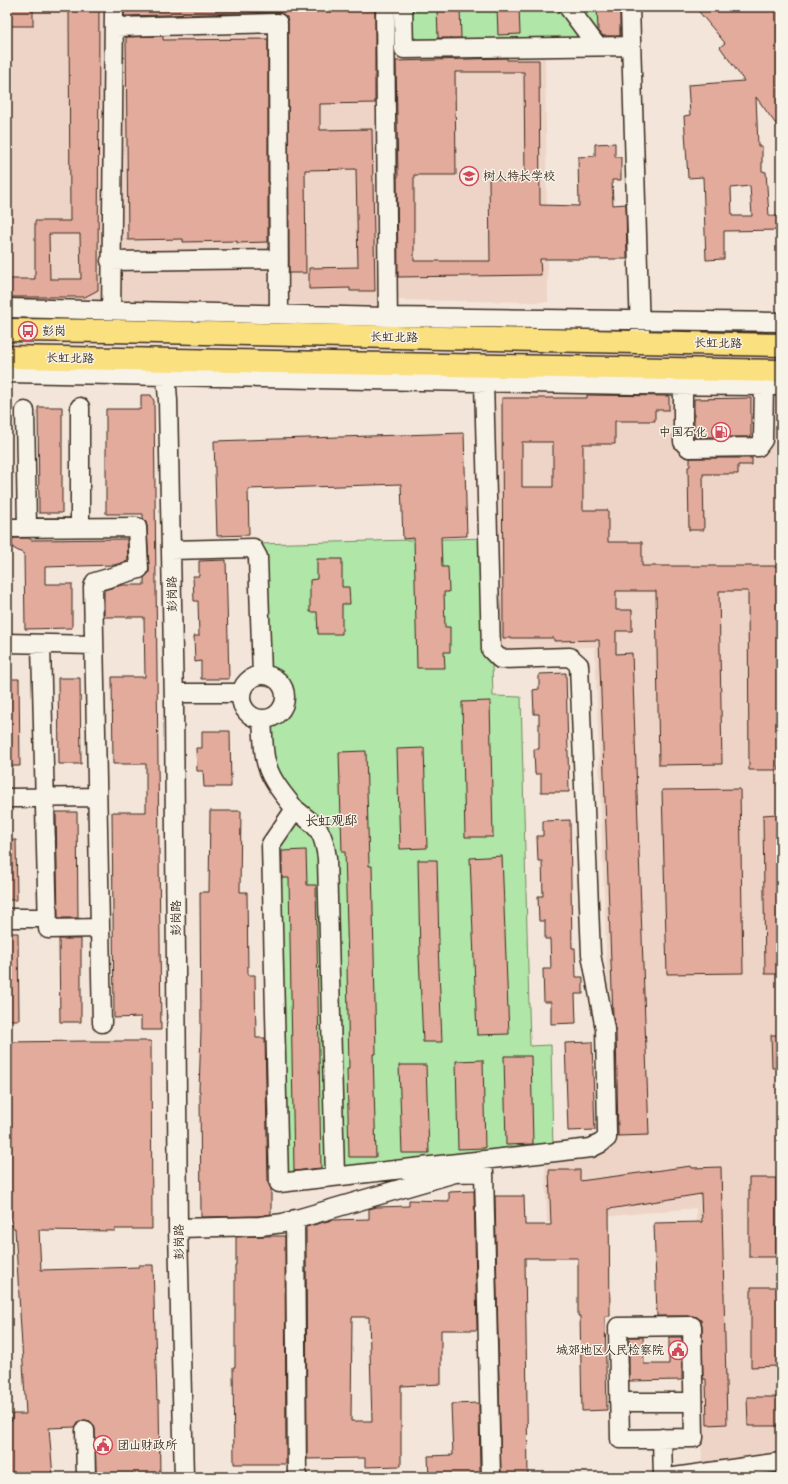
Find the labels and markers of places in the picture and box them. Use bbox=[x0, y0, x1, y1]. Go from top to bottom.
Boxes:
school or university icon: 树人特长学校 bbox=[458, 165, 480, 187]
place label: 树人特长学校 bbox=[483, 169, 555, 184]
bus stop icon: 彭岗 bbox=[17, 320, 39, 342]
place label: 彭岗 bbox=[42, 324, 66, 339]
fuel station icon: 中国石化 bbox=[710, 421, 732, 443]
place label: 中国石化 bbox=[659, 425, 707, 440]
public building icon: 城郊地区人民检察院 bbox=[667, 1339, 689, 1361]
place label: 城郊地区人民检察院 bbox=[556, 1343, 664, 1358]
public building icon: 团山财政所 bbox=[92, 1434, 114, 1456]
place label: 团山财政所 bbox=[117, 1438, 178, 1453]

